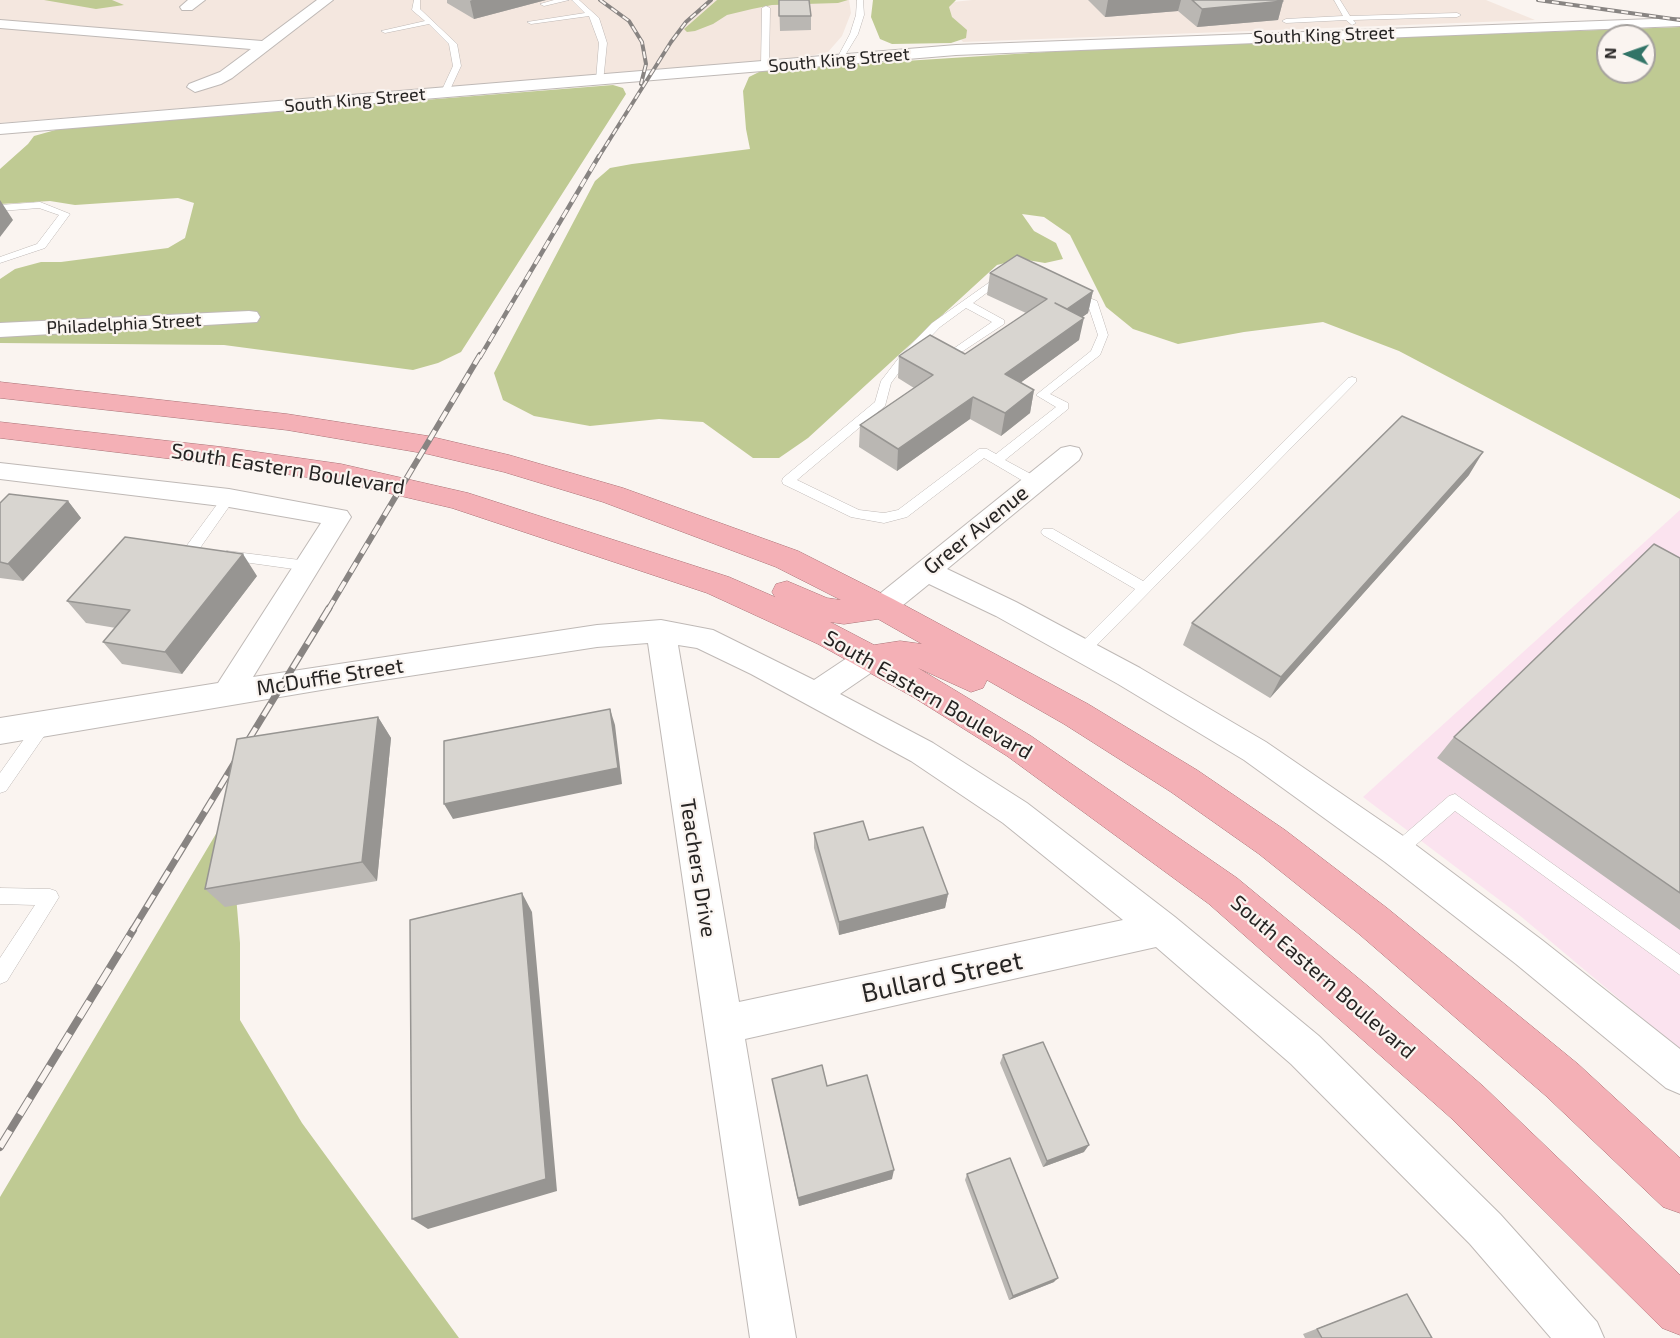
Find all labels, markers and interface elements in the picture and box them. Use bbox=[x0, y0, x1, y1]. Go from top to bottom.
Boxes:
street label: South King Street bbox=[1253, 22, 1395, 48]
north arrow bbox=[1596, 24, 1656, 84]
street label: South King Street bbox=[768, 43, 910, 77]
text: N bbox=[1600, 47, 1619, 60]
street label: South King Street bbox=[284, 83, 426, 117]
street label: Philadelphia Street bbox=[46, 309, 202, 339]
street label: South Eastern Boulevard bbox=[169, 438, 407, 500]
street label: Greer Avenue bbox=[919, 480, 1033, 580]
street label: South Eastern Boulevard bbox=[819, 625, 1037, 765]
street label: McDuffie Street bbox=[255, 653, 405, 701]
street label: Teachers Drive bbox=[675, 797, 721, 939]
street label: South Eastern Boulevard bbox=[1226, 890, 1420, 1064]
street label: Bullard Street bbox=[859, 945, 1025, 1009]

